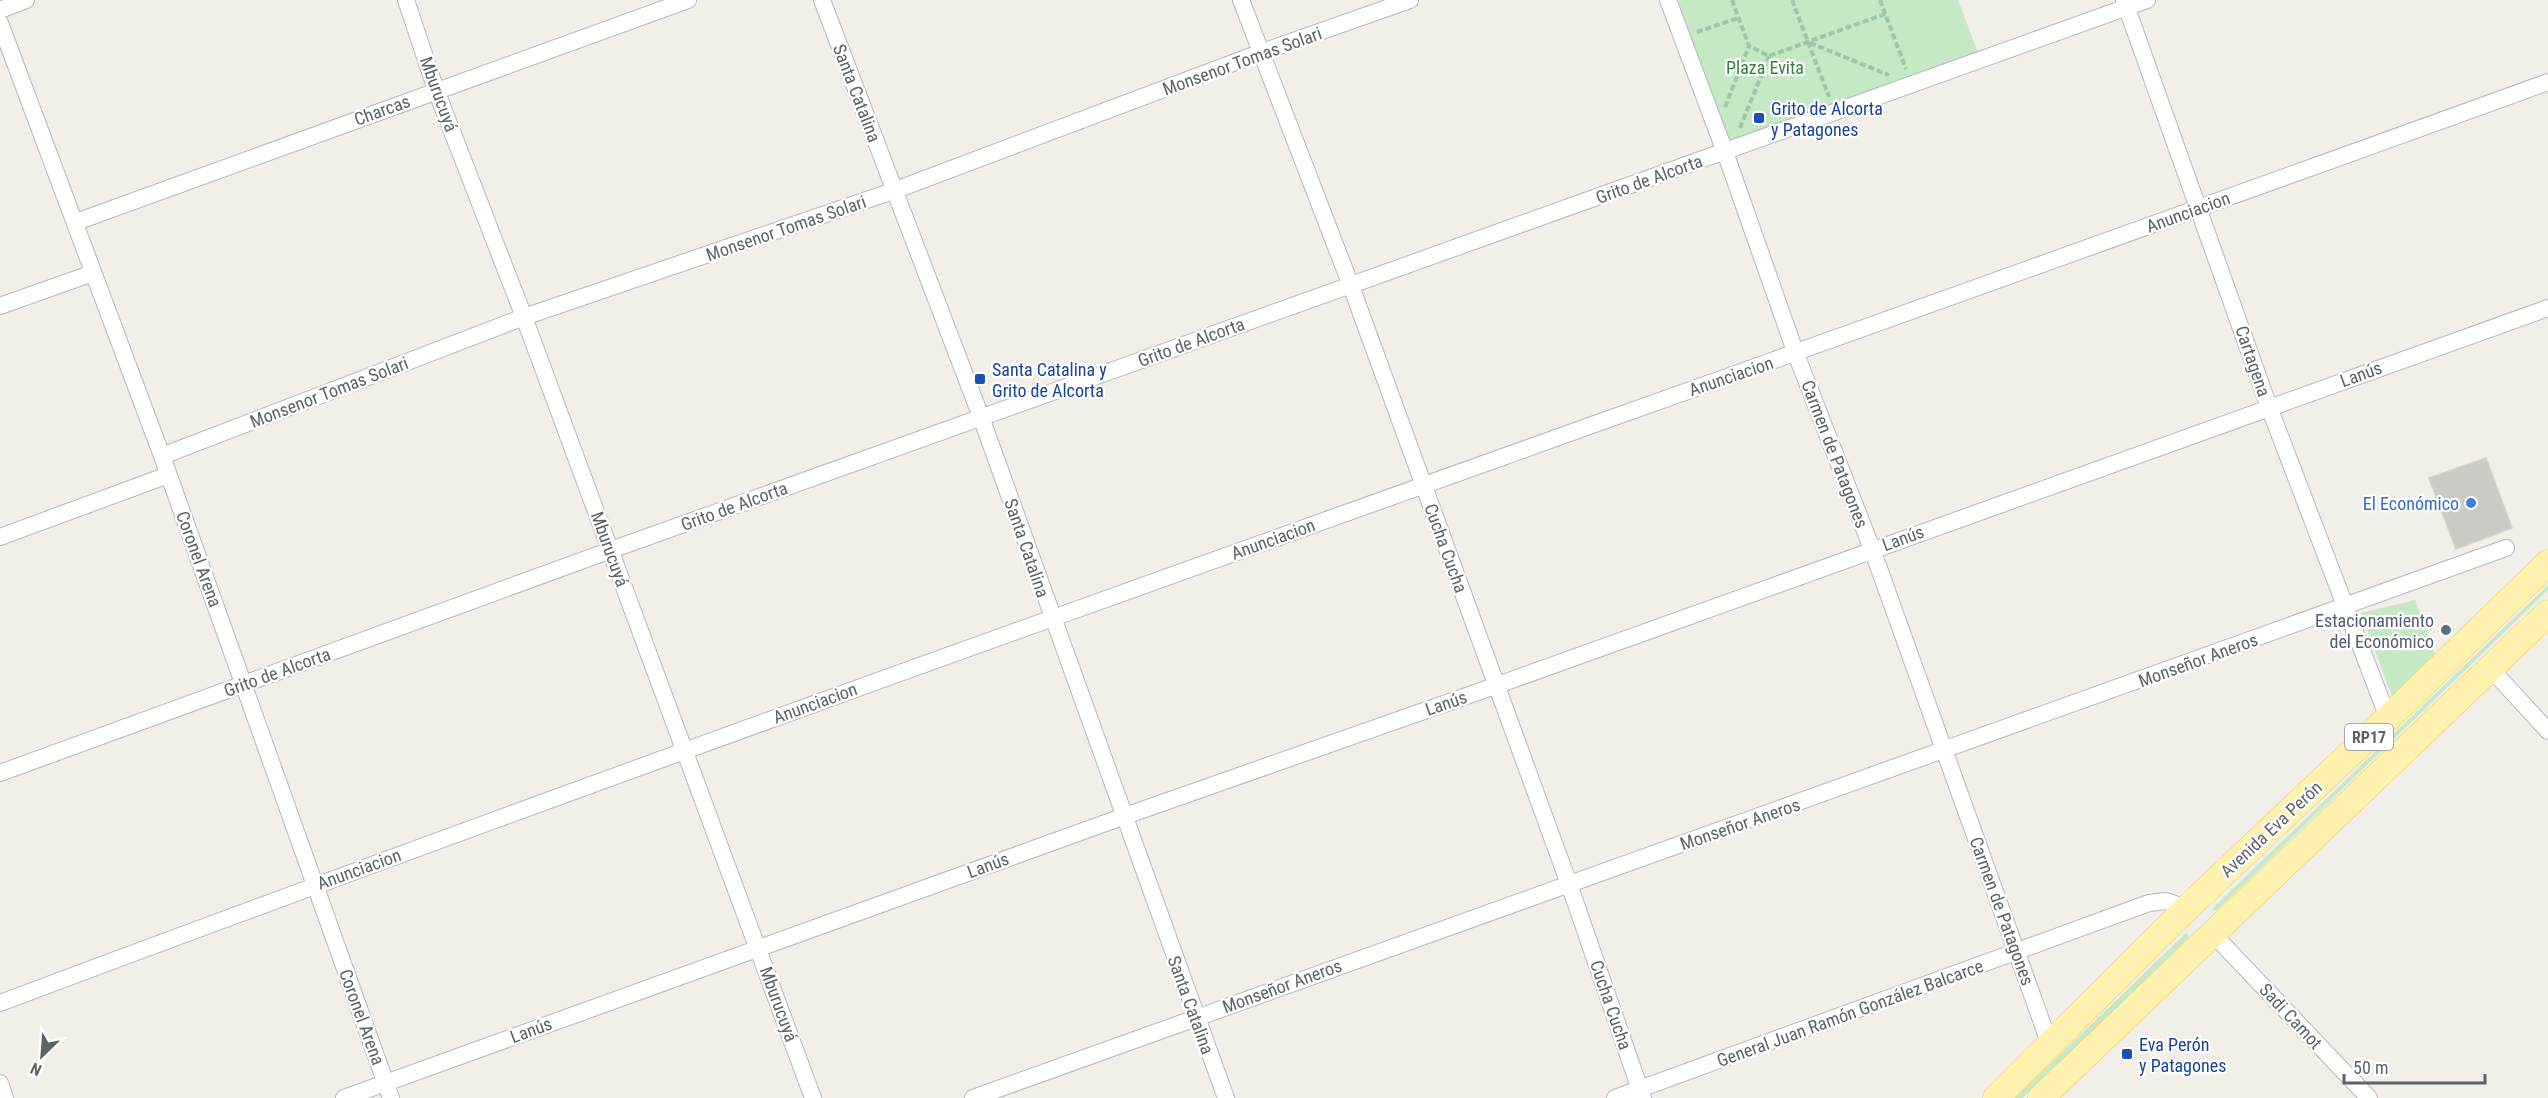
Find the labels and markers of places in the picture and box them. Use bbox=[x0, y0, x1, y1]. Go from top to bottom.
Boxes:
place label: Grito de Alcorta y Patagones bbox=[1771, 98, 1883, 140]
marker: Grito de Alcorta y Patagones bbox=[1752, 111, 1766, 125]
place label: Santa Catalina y Grito de Alcorta bbox=[992, 359, 1107, 401]
marker: Santa Catalina y Grito de Alcorta bbox=[973, 372, 987, 386]
place label: El Económico bbox=[2363, 493, 2459, 514]
marker: El Económico bbox=[2464, 496, 2478, 510]
place label: Estacionamiento del Económico bbox=[2315, 610, 2434, 652]
marker: Estacionamiento del Económico bbox=[2439, 623, 2453, 637]
place label: Eva Perón y Patagones bbox=[2139, 1034, 2226, 1076]
marker: Eva Perón y Patagones bbox=[2120, 1047, 2134, 1061]

